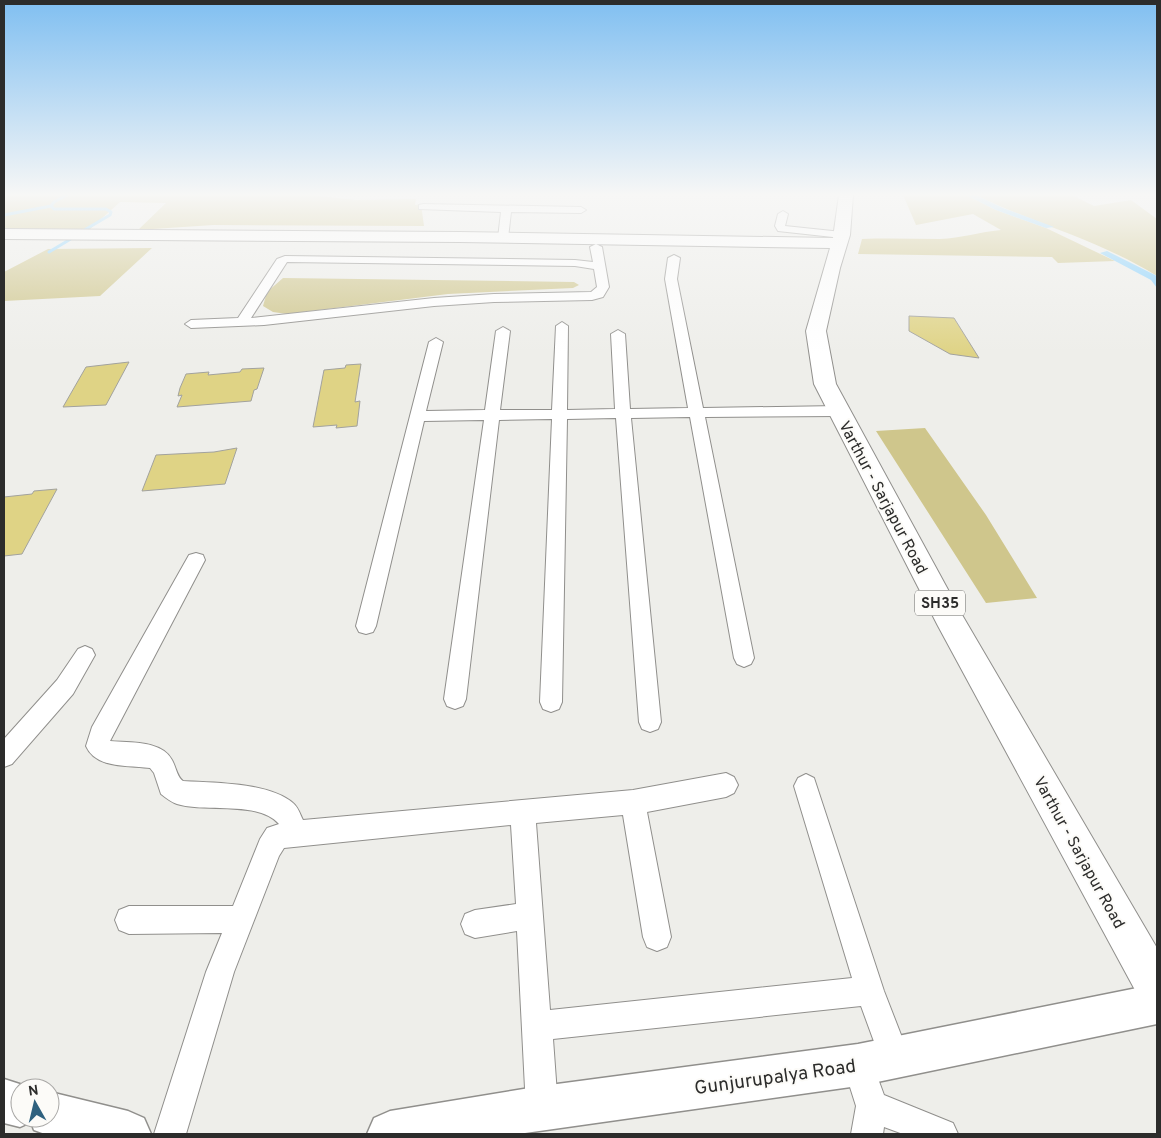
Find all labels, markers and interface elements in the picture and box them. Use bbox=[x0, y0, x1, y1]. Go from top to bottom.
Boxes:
street label: Varthur - Sarjapur Road bbox=[833, 418, 931, 578]
road number: SH35 bbox=[915, 590, 965, 616]
street label: Varthur - Sarjapur Road bbox=[1028, 774, 1128, 932]
street label: Gunjurupalya Road bbox=[693, 1055, 858, 1101]
north arrow bbox=[10, 1078, 60, 1128]
text: N bbox=[27, 1082, 40, 1101]

